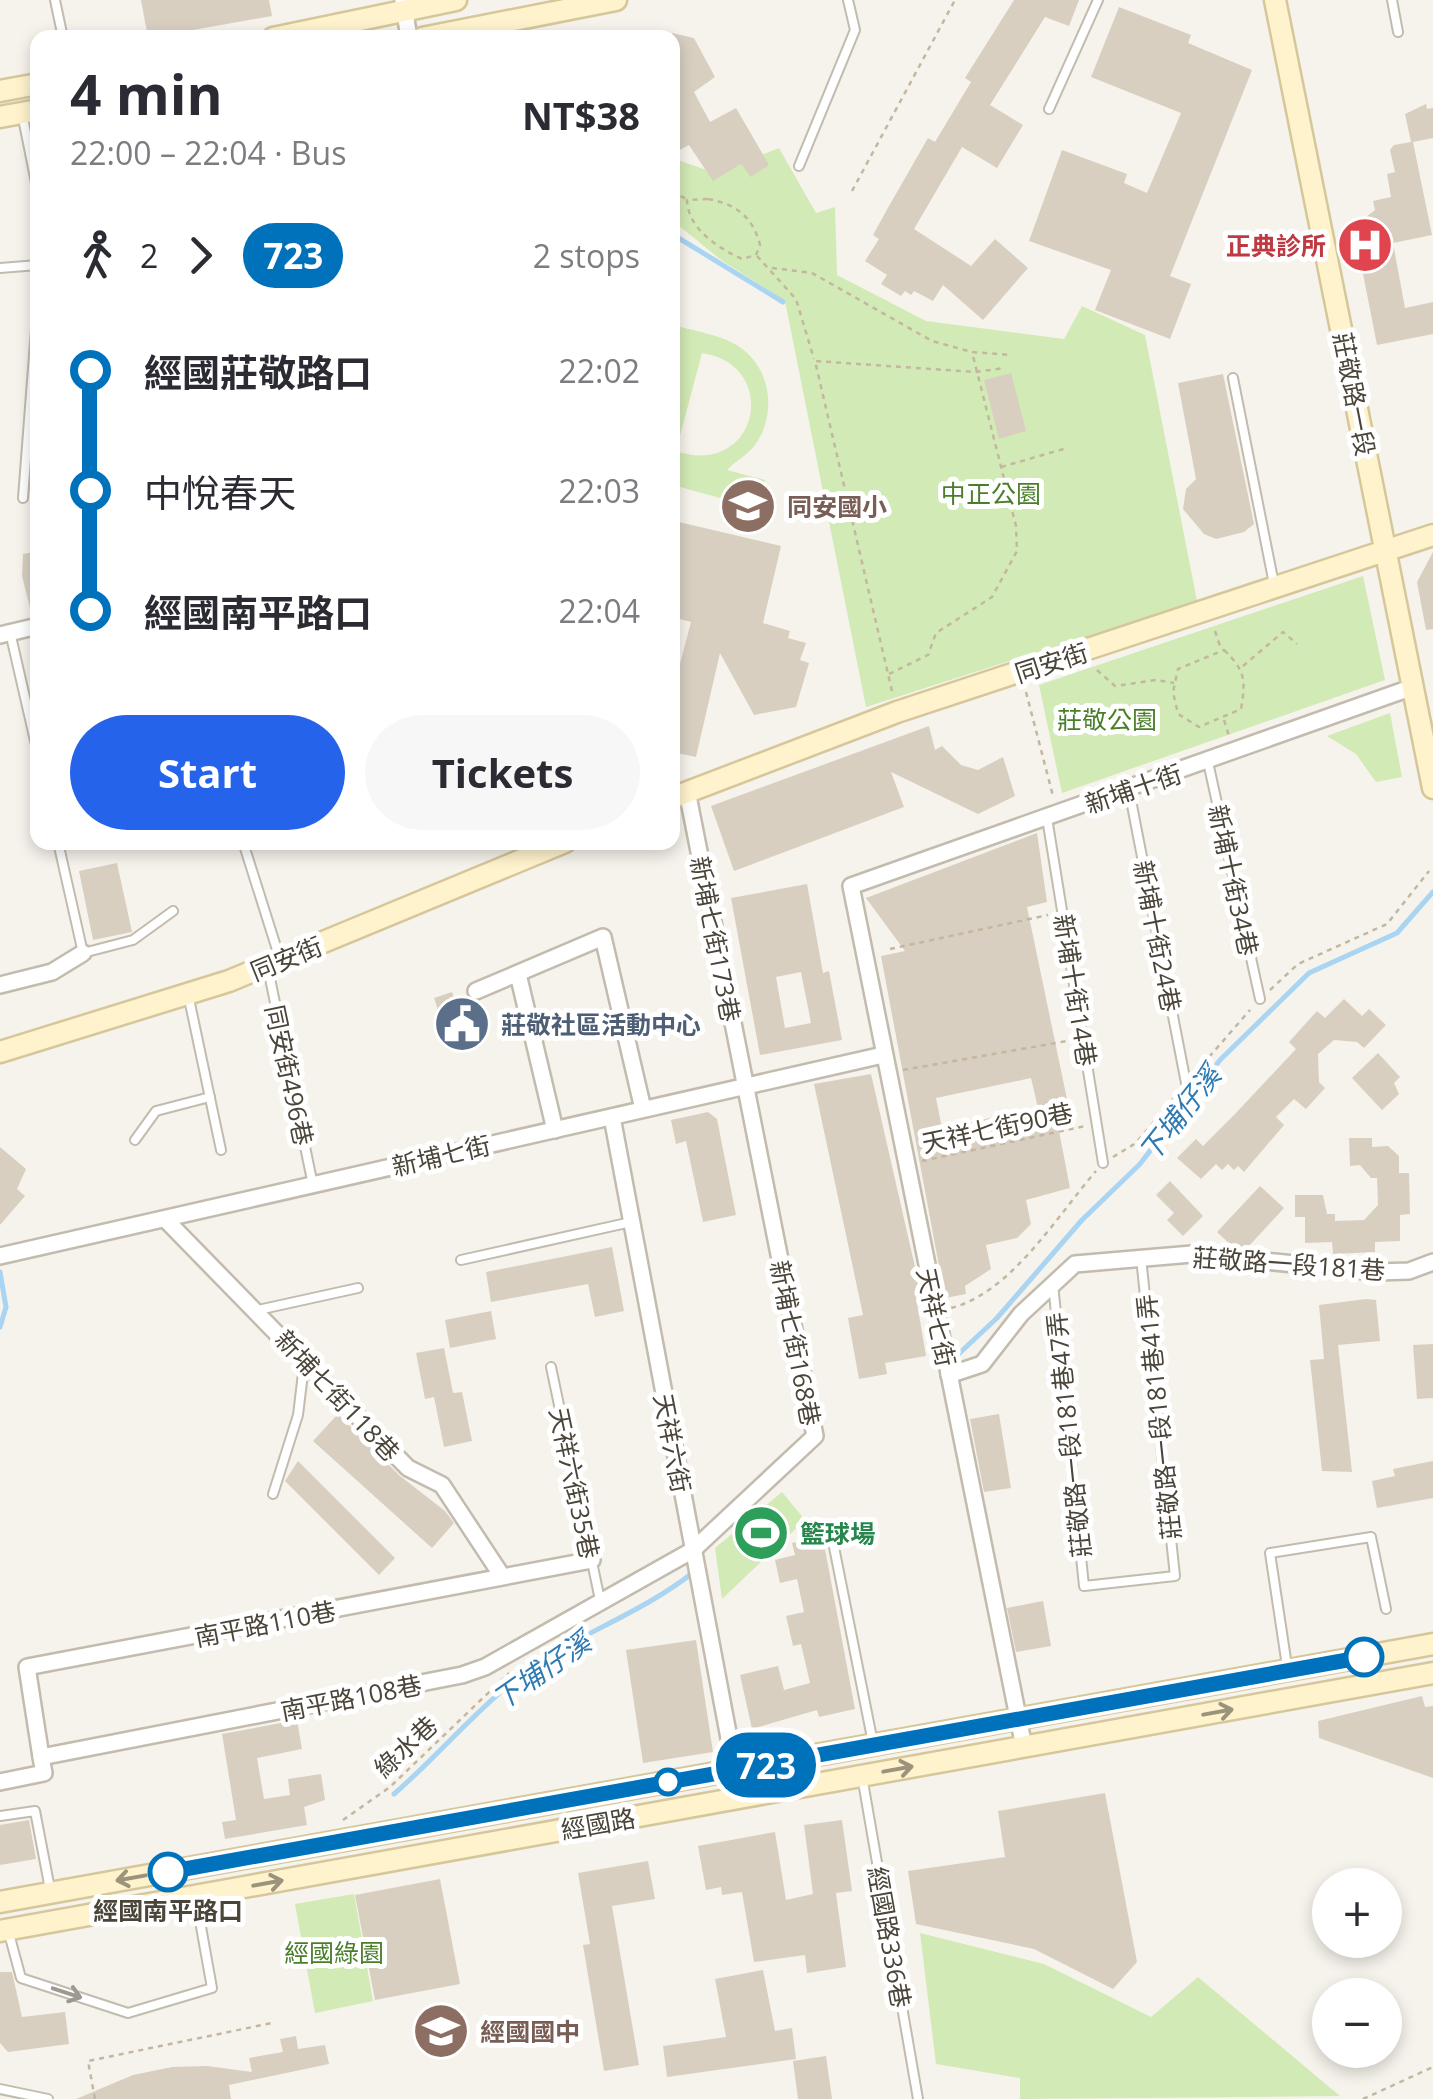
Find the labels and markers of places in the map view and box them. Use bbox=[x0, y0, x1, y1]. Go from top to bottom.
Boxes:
hospital icon: 正典診所 bbox=[1335, 215, 1395, 275]
place label: 正典診所 bbox=[1226, 228, 1326, 262]
school or university icon: 同安國小 bbox=[718, 476, 778, 536]
place label: 同安國小 bbox=[787, 489, 887, 523]
public building icon: 莊敬社區活動中心 bbox=[432, 994, 492, 1054]
place label: 莊敬社區活動中心 bbox=[501, 1007, 701, 1041]
sports icon: 籃球場 bbox=[731, 1503, 791, 1563]
place label: 籃球場 bbox=[800, 1516, 875, 1550]
unlabelled marker bbox=[1345, 1638, 1383, 1676]
unlabelled marker bbox=[655, 1769, 681, 1795]
marker: 經國南平路口 bbox=[149, 1853, 187, 1891]
place label: 經國南平路口 bbox=[93, 1893, 243, 1927]
school or university icon: 經國國中 bbox=[411, 2001, 471, 2061]
place label: 經國國中 bbox=[480, 2014, 580, 2048]

